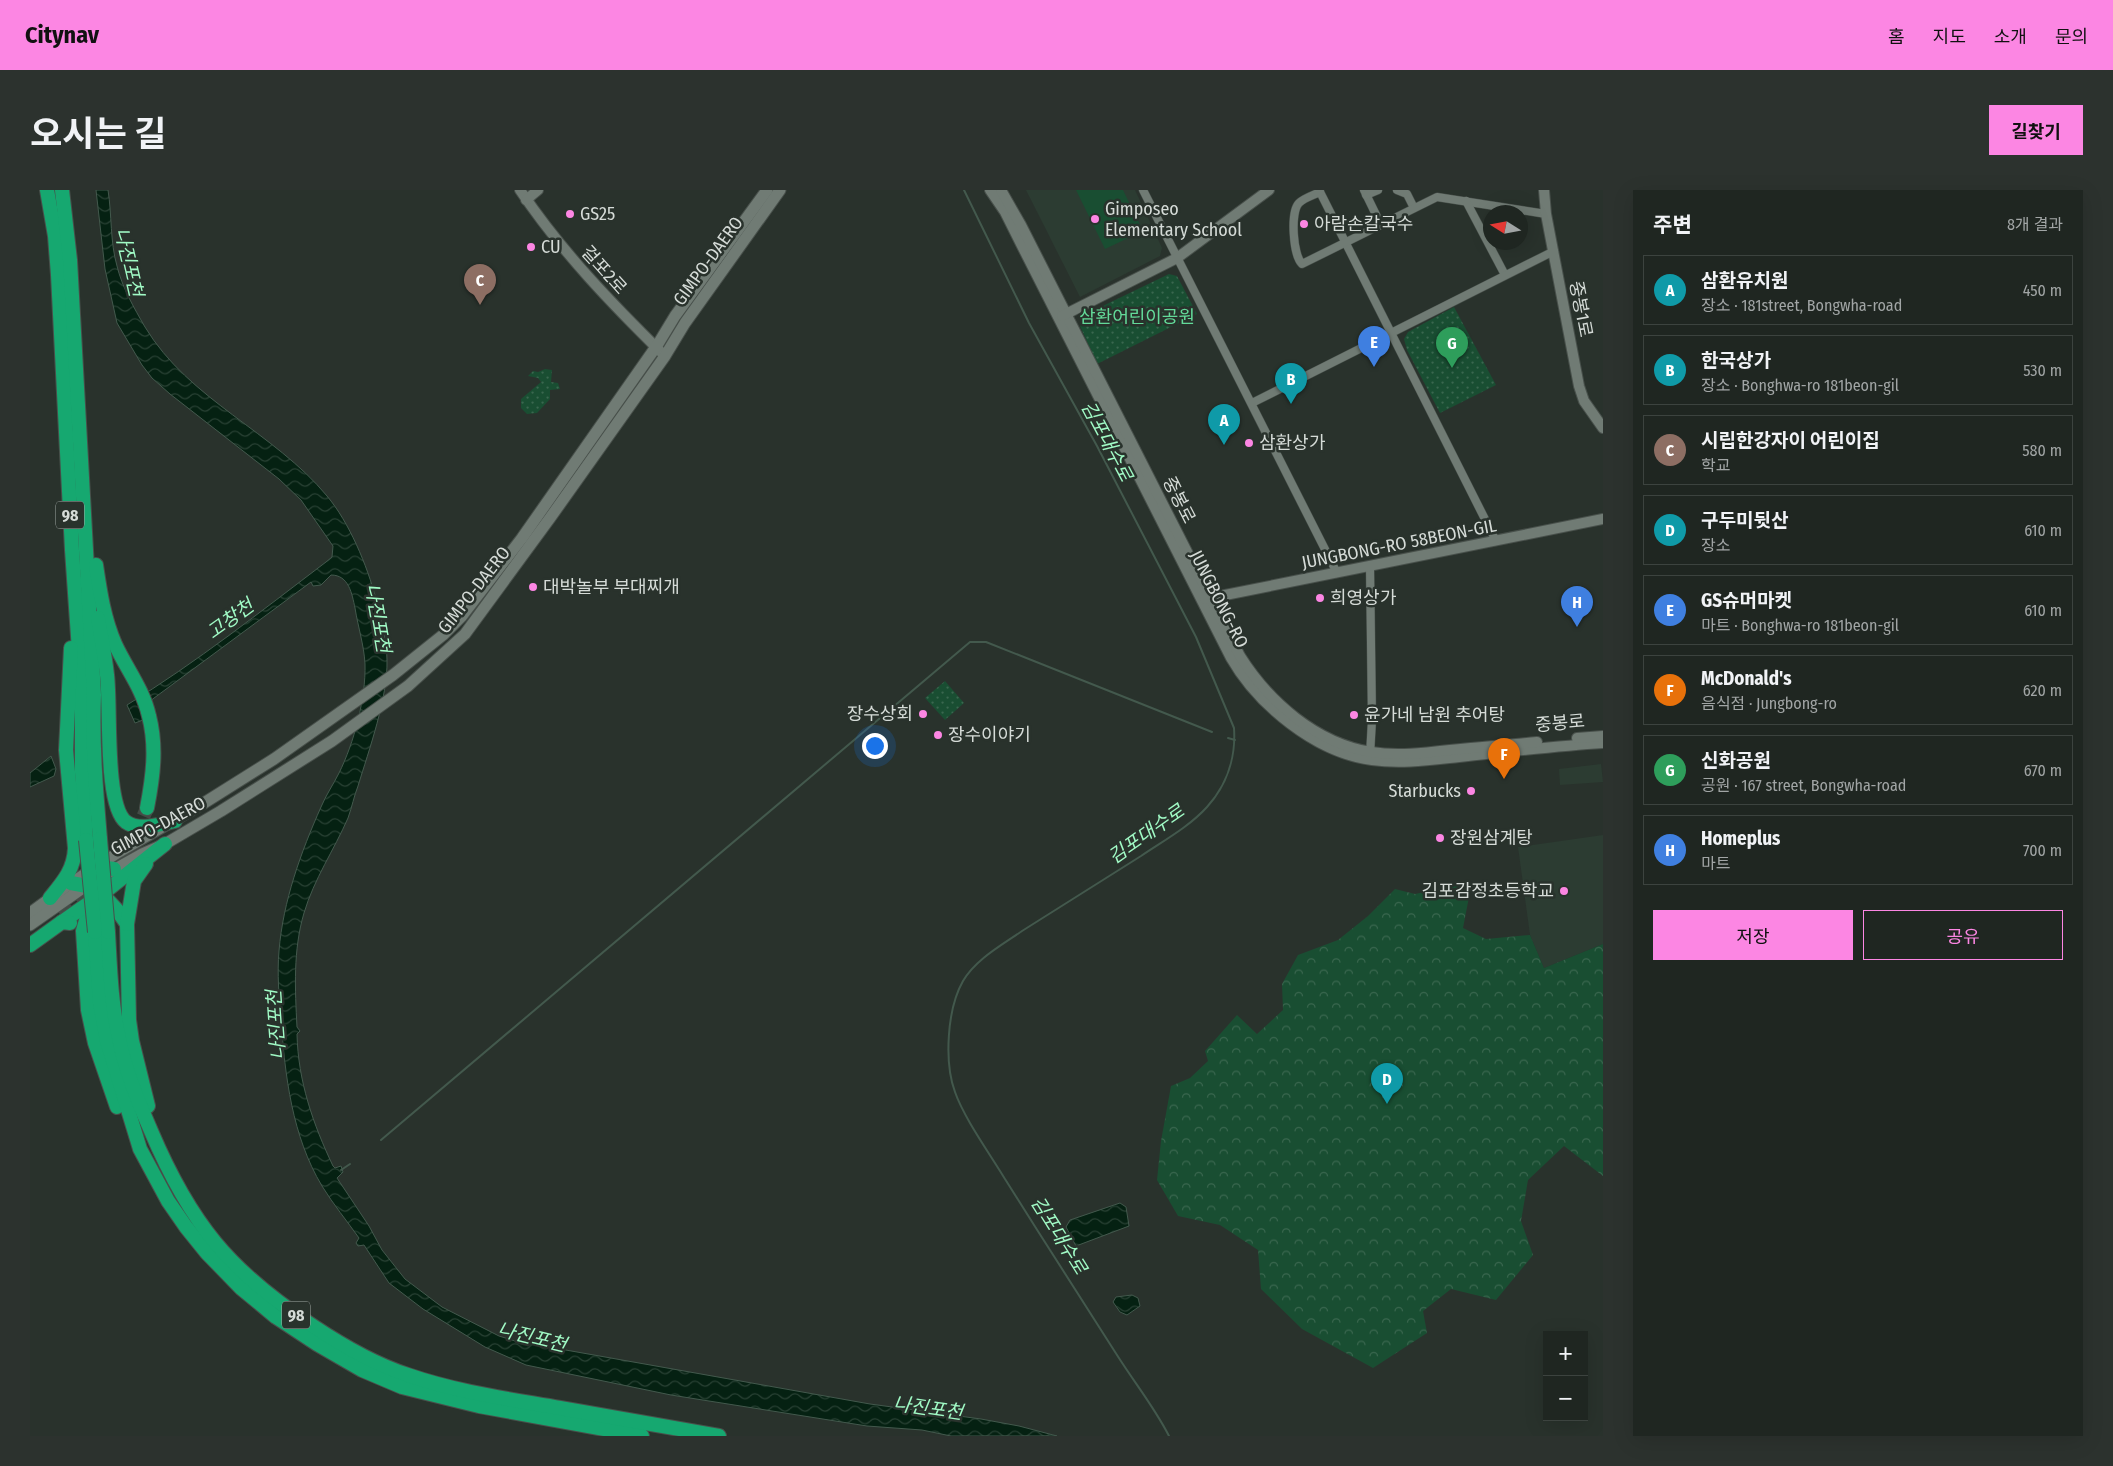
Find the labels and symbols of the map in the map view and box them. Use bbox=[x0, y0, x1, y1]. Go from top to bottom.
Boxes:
place label: Gimposeo Elementary School bbox=[1105, 198, 1242, 241]
place label: GS25 bbox=[580, 203, 615, 225]
north arrow bbox=[1483, 205, 1528, 250]
marker: GS25 bbox=[564, 208, 576, 220]
street label: GIMPO-DAERO bbox=[668, 212, 748, 310]
marker: Gimposeo Elementary School bbox=[1089, 213, 1101, 225]
place label: 아람손칼국수 bbox=[1314, 213, 1413, 235]
marker: 아람손칼국수 bbox=[1298, 218, 1310, 230]
water label: 나진포천 bbox=[110, 225, 148, 300]
place label: CU bbox=[541, 236, 561, 258]
marker: CU bbox=[525, 241, 537, 253]
street label: 걸포2로 bbox=[577, 241, 631, 299]
pin: C bbox=[464, 264, 496, 305]
street label: 중봉1로 bbox=[1565, 279, 1597, 339]
park label: 삼환어린이공원 bbox=[1079, 306, 1195, 328]
pin: E bbox=[1358, 326, 1390, 367]
pin: G bbox=[1436, 327, 1468, 368]
pin: B bbox=[1275, 363, 1307, 404]
water label: 김포대수로 bbox=[1076, 397, 1138, 486]
pin: A bbox=[1208, 404, 1240, 445]
place label: 삼환상가 bbox=[1259, 432, 1326, 454]
marker: 삼환상가 bbox=[1243, 437, 1255, 449]
street label: 중봉로 bbox=[1158, 473, 1200, 527]
road number: 98 bbox=[56, 502, 84, 528]
street label: JUNGBONG-RO 58BEON-GIL bbox=[1300, 514, 1498, 574]
street label: GIMPO-DAERO bbox=[433, 542, 515, 638]
street label: JUNGBONG-RO bbox=[1185, 546, 1253, 652]
place label: 대박놀부 부대찌개 bbox=[543, 576, 680, 598]
marker: 대박놀부 부대찌개 bbox=[527, 581, 539, 593]
water label: 나진포천 bbox=[361, 582, 396, 656]
pin: H bbox=[1561, 586, 1593, 627]
place label: 희영상가 bbox=[1330, 587, 1397, 609]
marker: 희영상가 bbox=[1314, 592, 1326, 604]
water label: 고창천 bbox=[202, 593, 259, 644]
place label: 장수상회 bbox=[847, 703, 913, 725]
place label: 윤가네 남원 추어탕 bbox=[1364, 704, 1505, 726]
marker: 장수상회 bbox=[917, 708, 929, 720]
marker: 윤가네 남원 추어탕 bbox=[1348, 709, 1360, 721]
street label: 중봉로 bbox=[1534, 710, 1586, 736]
place label: 장수이야기 bbox=[948, 724, 1031, 746]
marker: 장수이야기 bbox=[932, 729, 944, 741]
your location bbox=[862, 733, 888, 759]
pin: F bbox=[1488, 738, 1520, 779]
place label: Starbucks bbox=[1389, 780, 1461, 802]
marker: Starbucks bbox=[1465, 785, 1477, 797]
street label: GIMPO-DAERO bbox=[107, 792, 209, 860]
water label: 김포대수로 bbox=[1104, 799, 1190, 868]
place label: 장원삼계탕 bbox=[1450, 827, 1533, 849]
marker: 장원삼계탕 bbox=[1434, 832, 1446, 844]
place label: 김포감정초등학교 bbox=[1422, 880, 1554, 902]
marker: 김포감정초등학교 bbox=[1558, 885, 1570, 897]
water label: 나진포천 bbox=[262, 988, 290, 1061]
pin: D bbox=[1371, 1063, 1403, 1104]
water label: 김포대수로 bbox=[1026, 1192, 1093, 1279]
road number: 98 bbox=[282, 1302, 310, 1328]
water label: 나진포천 bbox=[495, 1317, 570, 1357]
water label: 나진포천 bbox=[892, 1392, 966, 1424]

